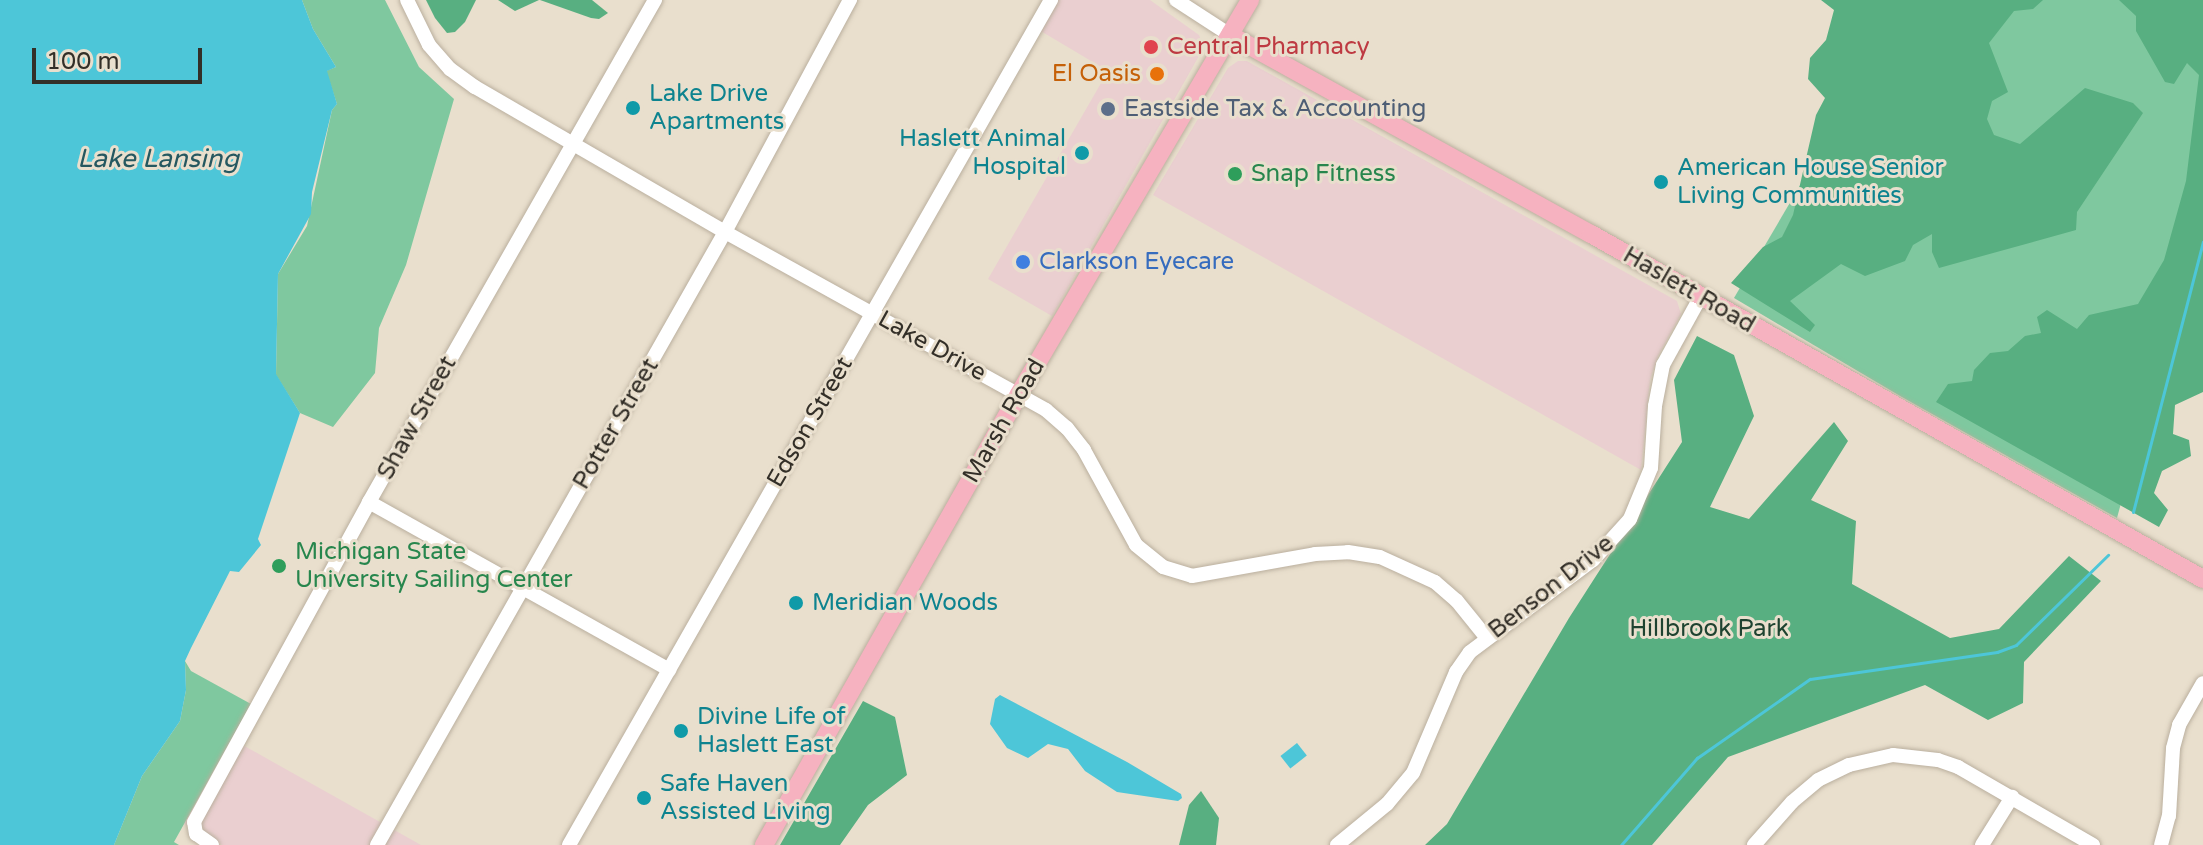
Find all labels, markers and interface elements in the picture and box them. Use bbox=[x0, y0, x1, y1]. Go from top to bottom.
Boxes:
scale bar bbox=[36, 32, 206, 82]
place label: Central Pharmacy bbox=[1167, 33, 1370, 61]
marker: Central Pharmacy bbox=[1142, 38, 1160, 56]
text: 100 m bbox=[46, 47, 120, 76]
place label: El Oasis bbox=[1052, 60, 1141, 88]
marker: El Oasis bbox=[1148, 65, 1166, 83]
place label: Lake Drive Apartments bbox=[649, 80, 784, 136]
place label: Eastside Tax & Accounting bbox=[1124, 95, 1426, 123]
marker: Lake Drive Apartments bbox=[624, 99, 642, 117]
marker: Eastside Tax & Accounting bbox=[1099, 100, 1117, 118]
place label: Haslett Animal Hospital bbox=[899, 125, 1066, 181]
water label: Lake Lansing bbox=[77, 143, 239, 175]
marker: Haslett Animal Hospital bbox=[1073, 144, 1091, 162]
place label: American House Senior Living Communities bbox=[1677, 154, 1944, 210]
place label: Snap Fitness bbox=[1251, 160, 1396, 188]
marker: Snap Fitness bbox=[1226, 165, 1244, 183]
marker: American House Senior Living Communities bbox=[1652, 173, 1670, 191]
street label: Haslett Road bbox=[1618, 241, 1760, 339]
place label: Clarkson Eyecare bbox=[1039, 248, 1234, 276]
marker: Clarkson Eyecare bbox=[1014, 253, 1032, 271]
street label: Lake Drive bbox=[873, 305, 991, 387]
street label: Shaw Street bbox=[371, 351, 463, 485]
street label: Edson Street bbox=[761, 352, 859, 492]
street label: Potter Street bbox=[567, 354, 665, 494]
street label: Marsh Road bbox=[957, 354, 1051, 488]
street label: Benson Drive bbox=[1483, 529, 1619, 645]
place label: Michigan State University Sailing Center bbox=[295, 538, 573, 594]
marker: Michigan State University Sailing Center bbox=[270, 557, 288, 575]
place label: Meridian Woods bbox=[812, 589, 998, 617]
marker: Meridian Woods bbox=[787, 594, 805, 612]
park label: Hillbrook Park bbox=[1629, 615, 1789, 643]
place label: Divine Life of Haslett East bbox=[697, 703, 846, 759]
marker: Divine Life of Haslett East bbox=[672, 722, 690, 740]
place label: Safe Haven Assisted Living bbox=[660, 770, 831, 826]
marker: Safe Haven Assisted Living bbox=[635, 789, 653, 807]

